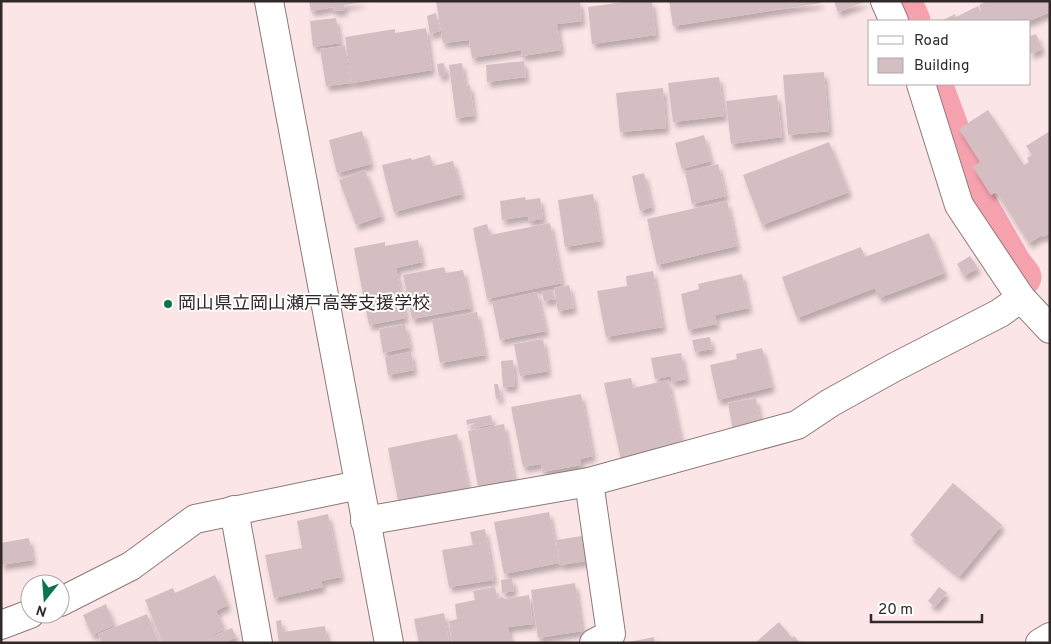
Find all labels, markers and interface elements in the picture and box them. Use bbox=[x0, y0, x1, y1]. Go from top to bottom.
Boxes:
legend bbox=[868, 20, 1031, 85]
text: Road bbox=[914, 32, 949, 51]
text: Building bbox=[914, 57, 969, 76]
place label: 岡山県立岡山瀬戸高等支援学校 bbox=[178, 293, 430, 316]
marker: 岡山県立岡山瀬戸高等支援学校 bbox=[162, 298, 174, 310]
north arrow bbox=[20, 574, 70, 624]
scale bar bbox=[871, 592, 982, 624]
text: N bbox=[34, 600, 49, 620]
text: 20 m bbox=[878, 601, 913, 620]

